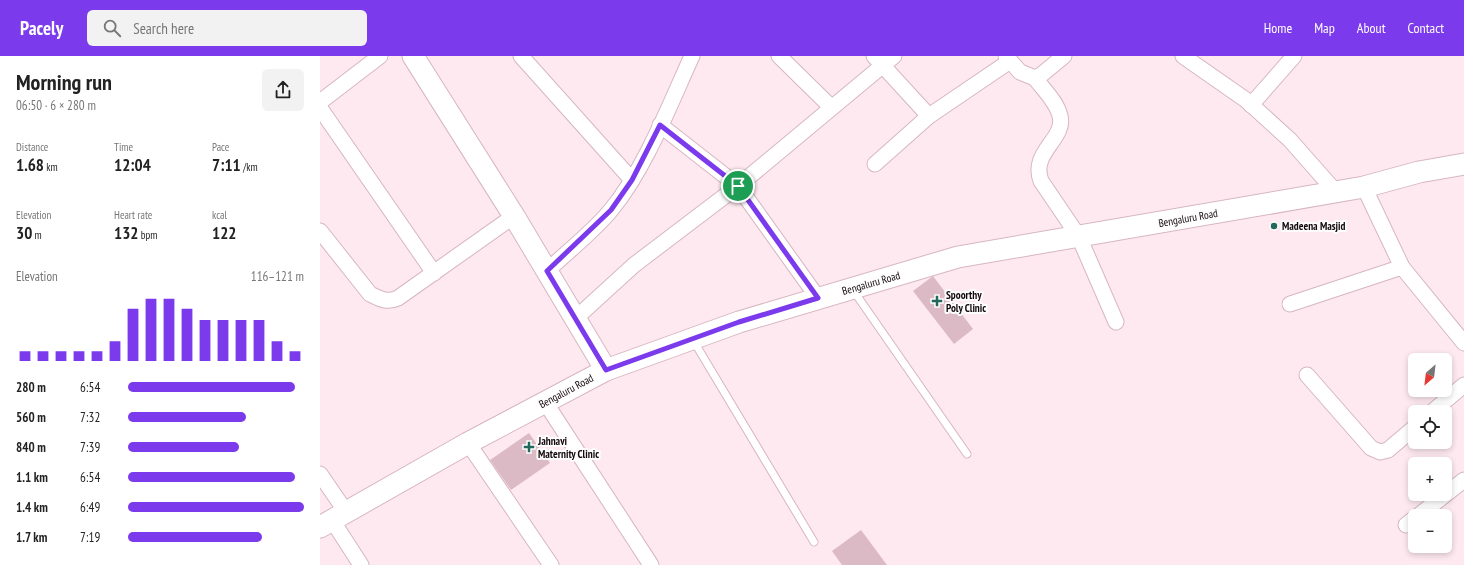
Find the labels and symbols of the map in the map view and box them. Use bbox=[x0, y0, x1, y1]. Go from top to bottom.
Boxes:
pin bbox=[721, 169, 755, 203]
street label: Bengaluru Road bbox=[1157, 206, 1219, 230]
place label: Madeena Masjid bbox=[1282, 219, 1346, 233]
marker: Madeena Masjid bbox=[1269, 221, 1279, 231]
street label: Bengaluru Road bbox=[840, 268, 902, 298]
place label: Spoorthy Poly Clinic bbox=[946, 288, 986, 315]
marker: Spoorthy Poly Clinic bbox=[931, 295, 943, 307]
north arrow bbox=[1408, 353, 1452, 397]
street label: Bengaluru Road bbox=[536, 371, 596, 411]
place label: Jahnavi Maternity Clinic bbox=[537, 434, 599, 461]
marker: Jahnavi Maternity Clinic bbox=[523, 441, 535, 453]

